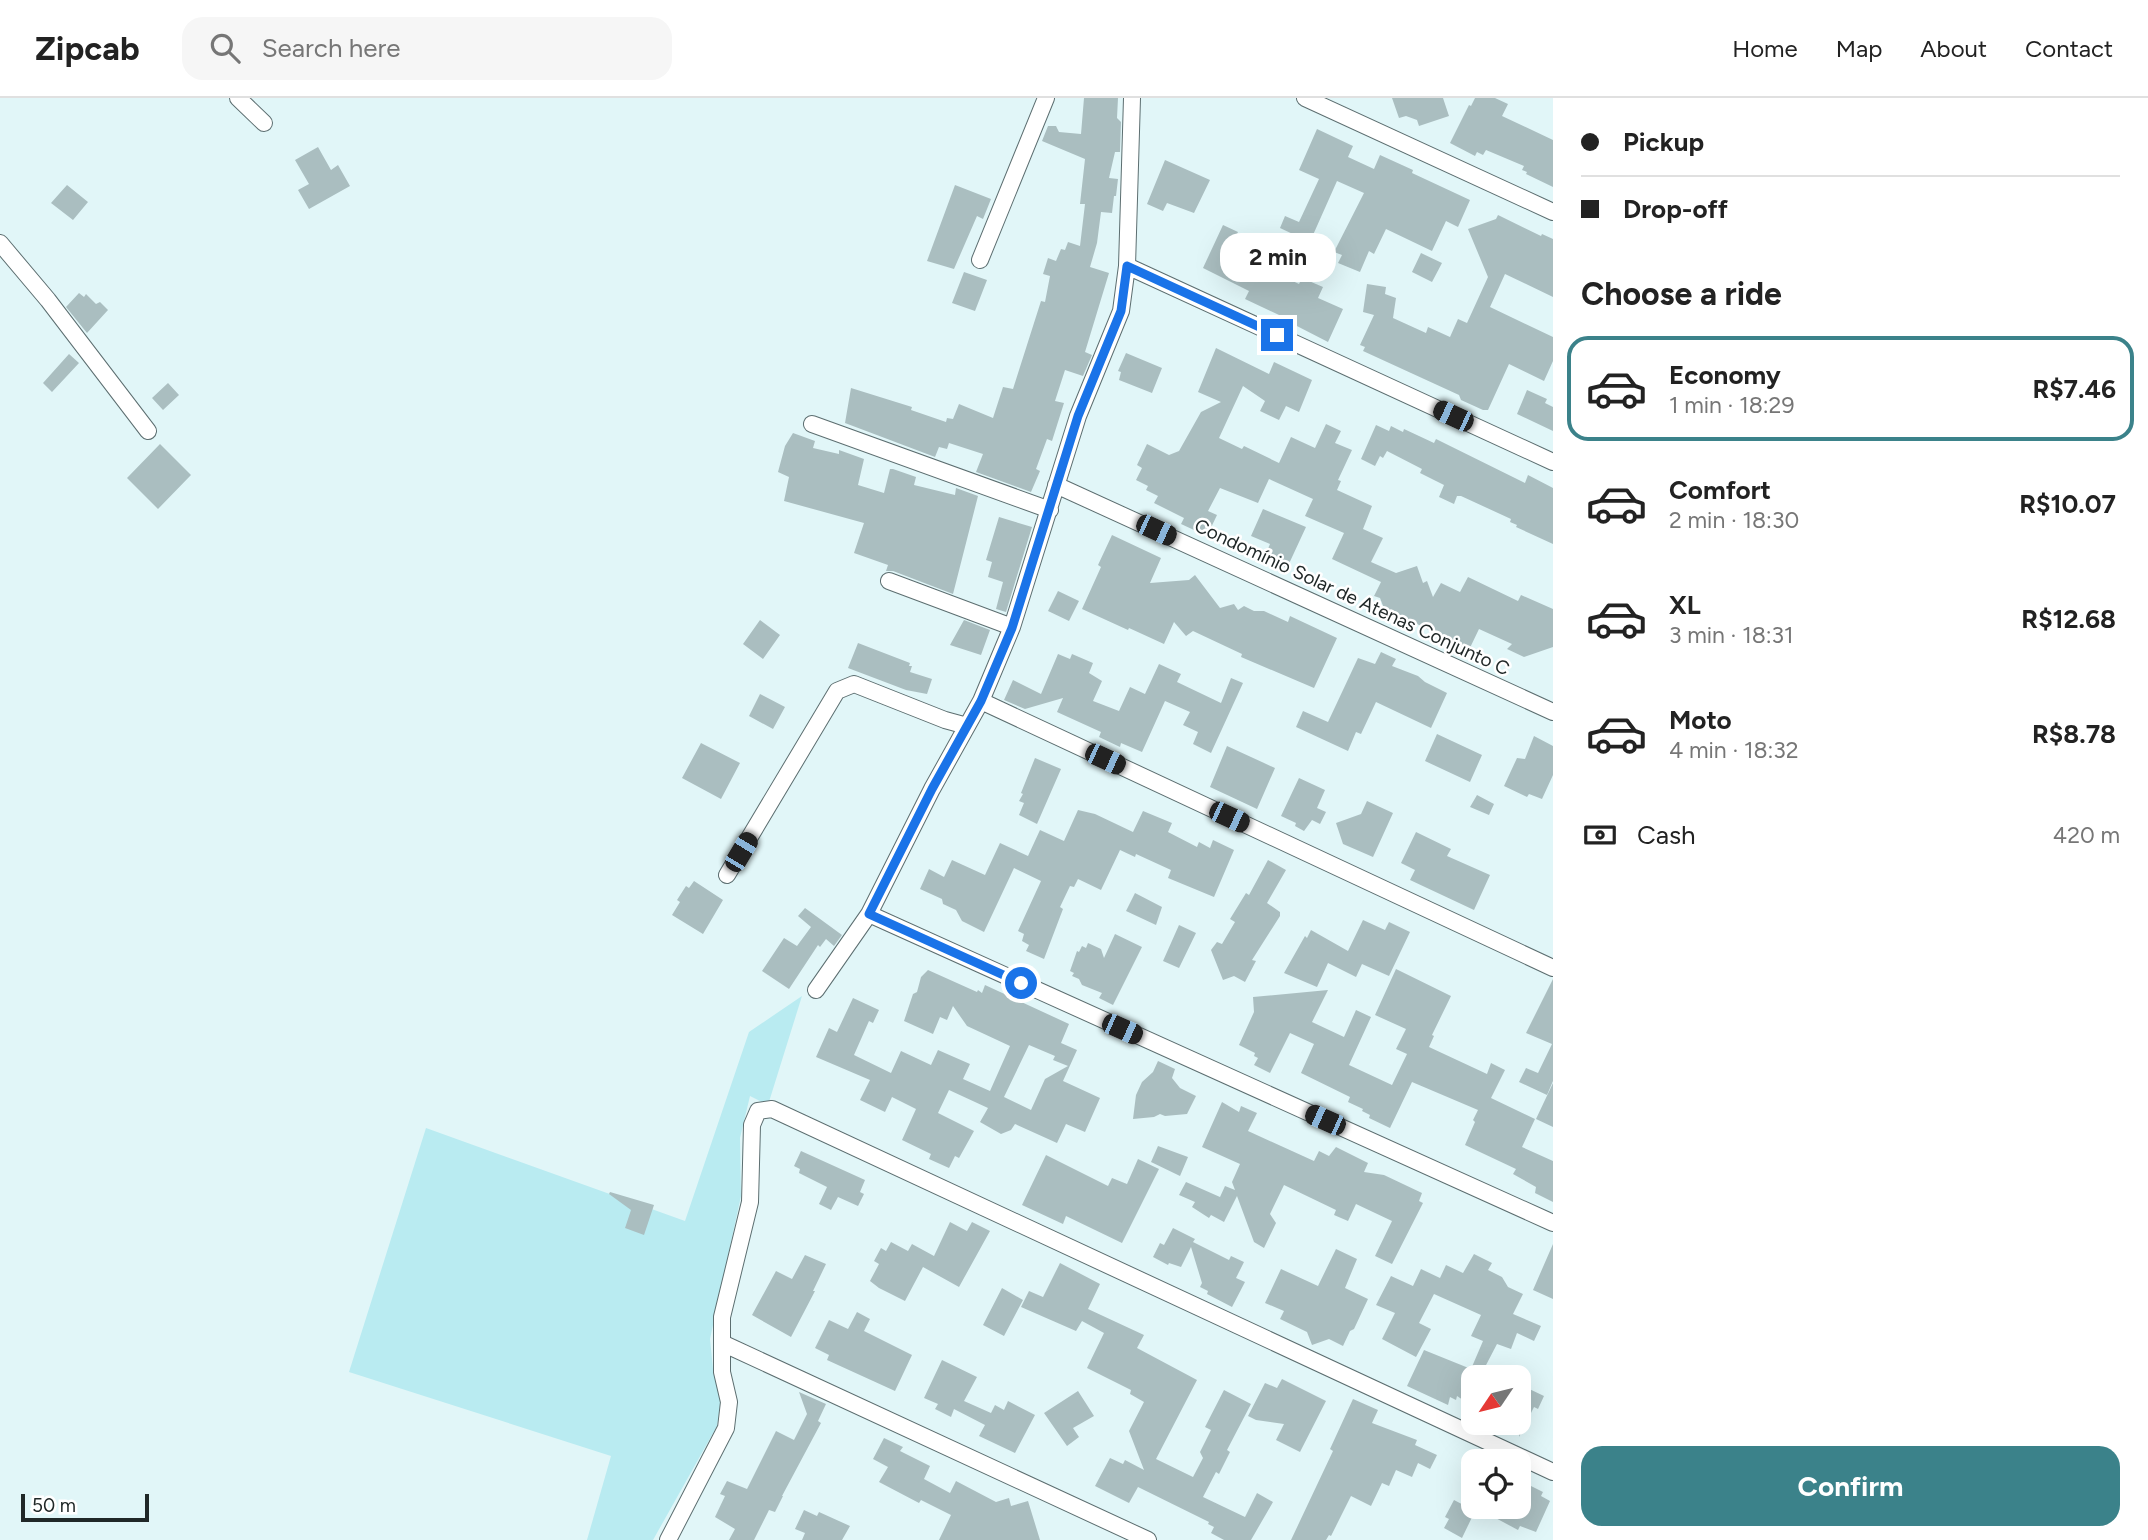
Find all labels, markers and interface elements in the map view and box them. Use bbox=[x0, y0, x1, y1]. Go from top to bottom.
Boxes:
search box bbox=[182, 17, 672, 80]
text: Zipcab bbox=[35, 29, 140, 68]
icon: search bbox=[206, 29, 244, 67]
text: Search here bbox=[262, 32, 401, 64]
text: Home bbox=[1732, 34, 1798, 63]
text: Map bbox=[1836, 34, 1882, 63]
text: About bbox=[1920, 34, 1987, 63]
text: Contact bbox=[2025, 34, 2113, 63]
text: Pickup bbox=[1623, 126, 1704, 158]
text: Drop-off bbox=[1623, 193, 1728, 225]
callout: 2 min bbox=[1219, 233, 1335, 282]
text: 2 min bbox=[1249, 243, 1307, 271]
text: Choose a ride bbox=[1581, 275, 1782, 313]
route end bbox=[1261, 319, 1293, 351]
icon: car bbox=[1585, 357, 1648, 420]
text: Economy bbox=[1669, 359, 1781, 391]
text: R$7.46 bbox=[2032, 373, 2116, 405]
text: 1 min · 18:29 bbox=[1669, 391, 1794, 419]
car bbox=[1430, 398, 1477, 434]
icon: car bbox=[1585, 472, 1648, 535]
text: Comfort bbox=[1669, 474, 1771, 506]
text: R$10.07 bbox=[2019, 488, 2116, 520]
text: 2 min · 18:30 bbox=[1669, 506, 1799, 534]
car bbox=[1133, 512, 1180, 548]
street label: Condomínio Solar de Atenas Conjunto C bbox=[1191, 514, 1513, 680]
icon: car bbox=[1585, 587, 1648, 650]
text: XL bbox=[1669, 589, 1701, 621]
text: R$12.68 bbox=[2021, 603, 2116, 635]
text: 3 min · 18:31 bbox=[1669, 621, 1794, 649]
icon: car bbox=[1585, 702, 1648, 765]
text: Moto bbox=[1669, 704, 1732, 736]
text: R$8.78 bbox=[2032, 718, 2116, 750]
text: 4 min · 18:32 bbox=[1669, 736, 1799, 764]
car bbox=[1082, 741, 1129, 777]
car bbox=[1206, 799, 1253, 835]
icon: cash bbox=[1581, 816, 1619, 854]
text: Cash bbox=[1637, 819, 1696, 851]
text: 420 m bbox=[2053, 821, 2120, 849]
car bbox=[722, 829, 761, 875]
route start bbox=[1005, 967, 1037, 999]
car bbox=[1099, 1011, 1146, 1047]
car bbox=[1302, 1102, 1349, 1138]
north arrow bbox=[1461, 1365, 1531, 1435]
map controls bbox=[1461, 1365, 1531, 1519]
button: Confirm bbox=[1581, 1446, 2120, 1526]
button: locate bbox=[1461, 1449, 1531, 1519]
scale bar bbox=[21, 1491, 149, 1523]
text: 50 m bbox=[32, 1494, 76, 1517]

